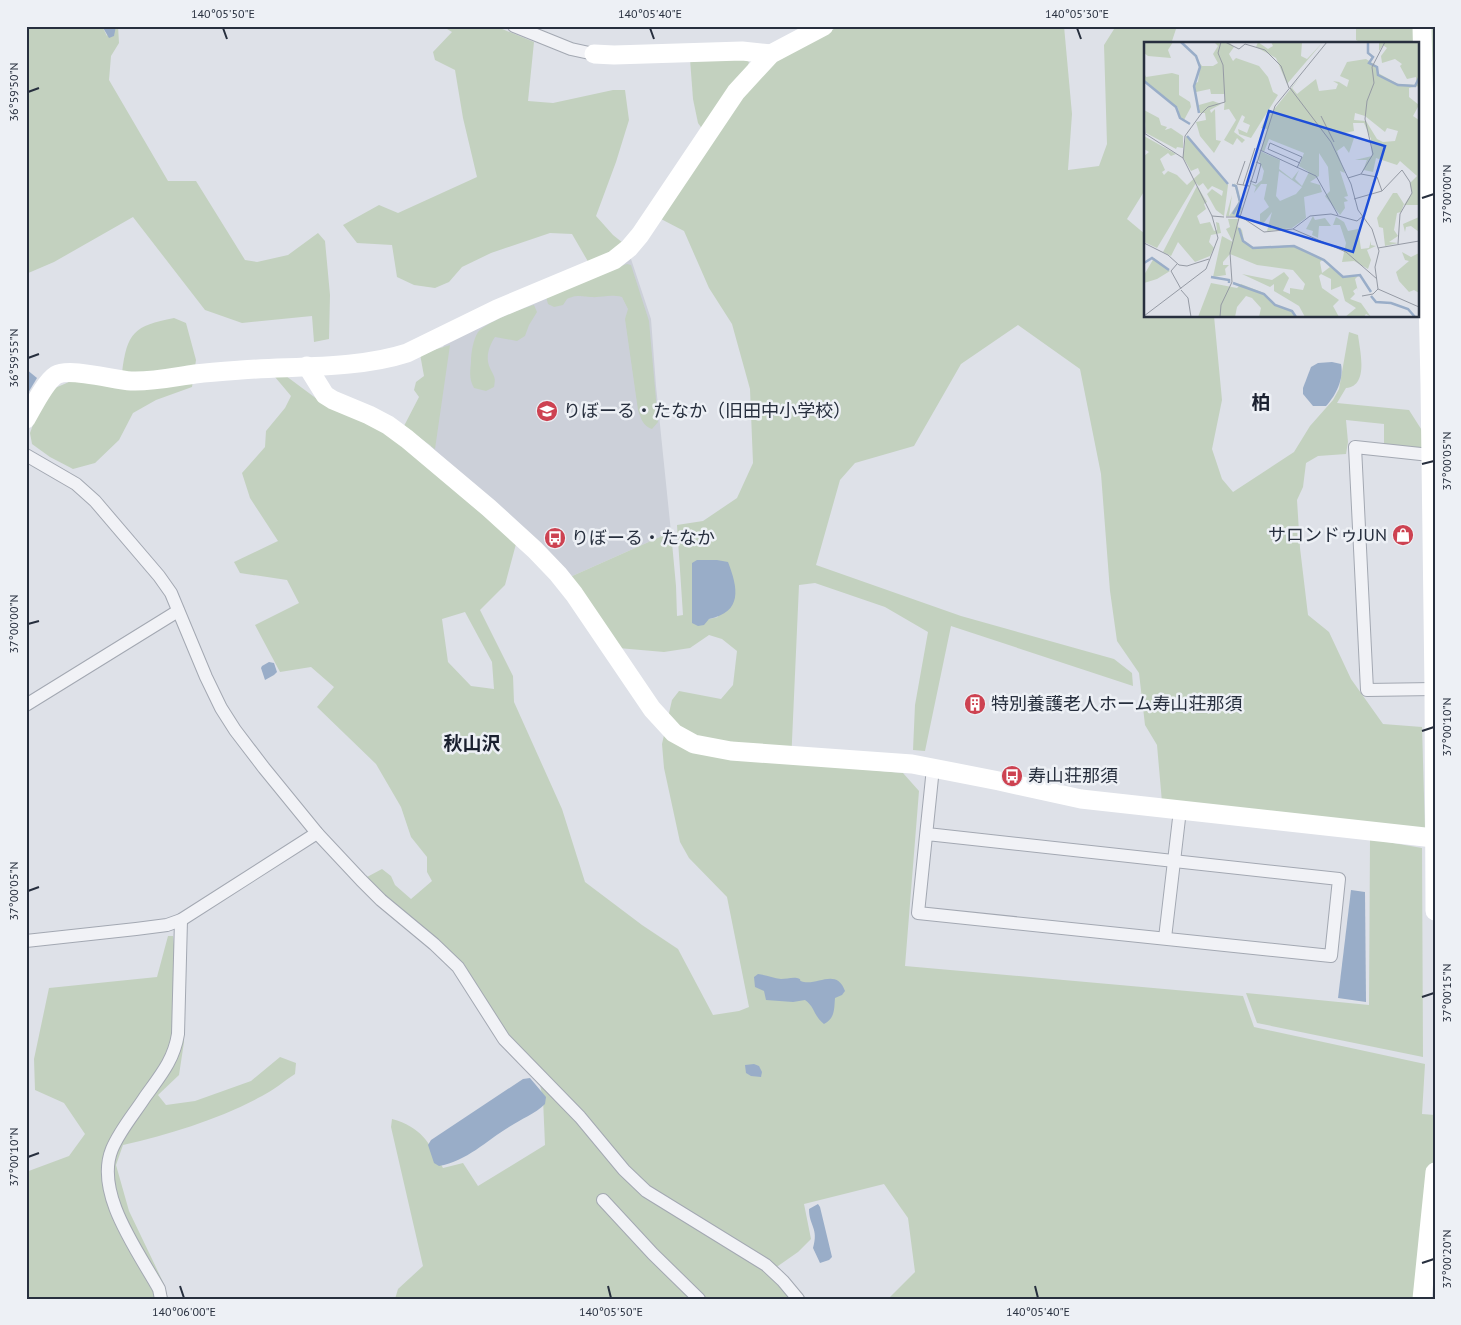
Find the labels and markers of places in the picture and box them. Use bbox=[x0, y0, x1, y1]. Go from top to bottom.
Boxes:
school or university icon: りぼーる・たなか（旧田中小学校） bbox=[535, 399, 559, 423]
place label: りぼーる・たなか（旧田中小学校） bbox=[563, 399, 851, 422]
place label: サロンドゥJUN bbox=[1268, 523, 1387, 546]
shop icon: サロンドゥJUN bbox=[1391, 523, 1415, 547]
bus stop icon: りぼーる・たなか bbox=[543, 526, 567, 550]
place label: りぼーる・たなか bbox=[571, 526, 715, 549]
building icon: 特別養護老人ホーム寿山荘那須 bbox=[963, 692, 987, 716]
place label: 特別養護老人ホーム寿山荘那須 bbox=[991, 692, 1242, 715]
bus stop icon: 寿山荘那須 bbox=[1000, 764, 1024, 788]
place label: 寿山荘那須 bbox=[1028, 764, 1118, 787]

